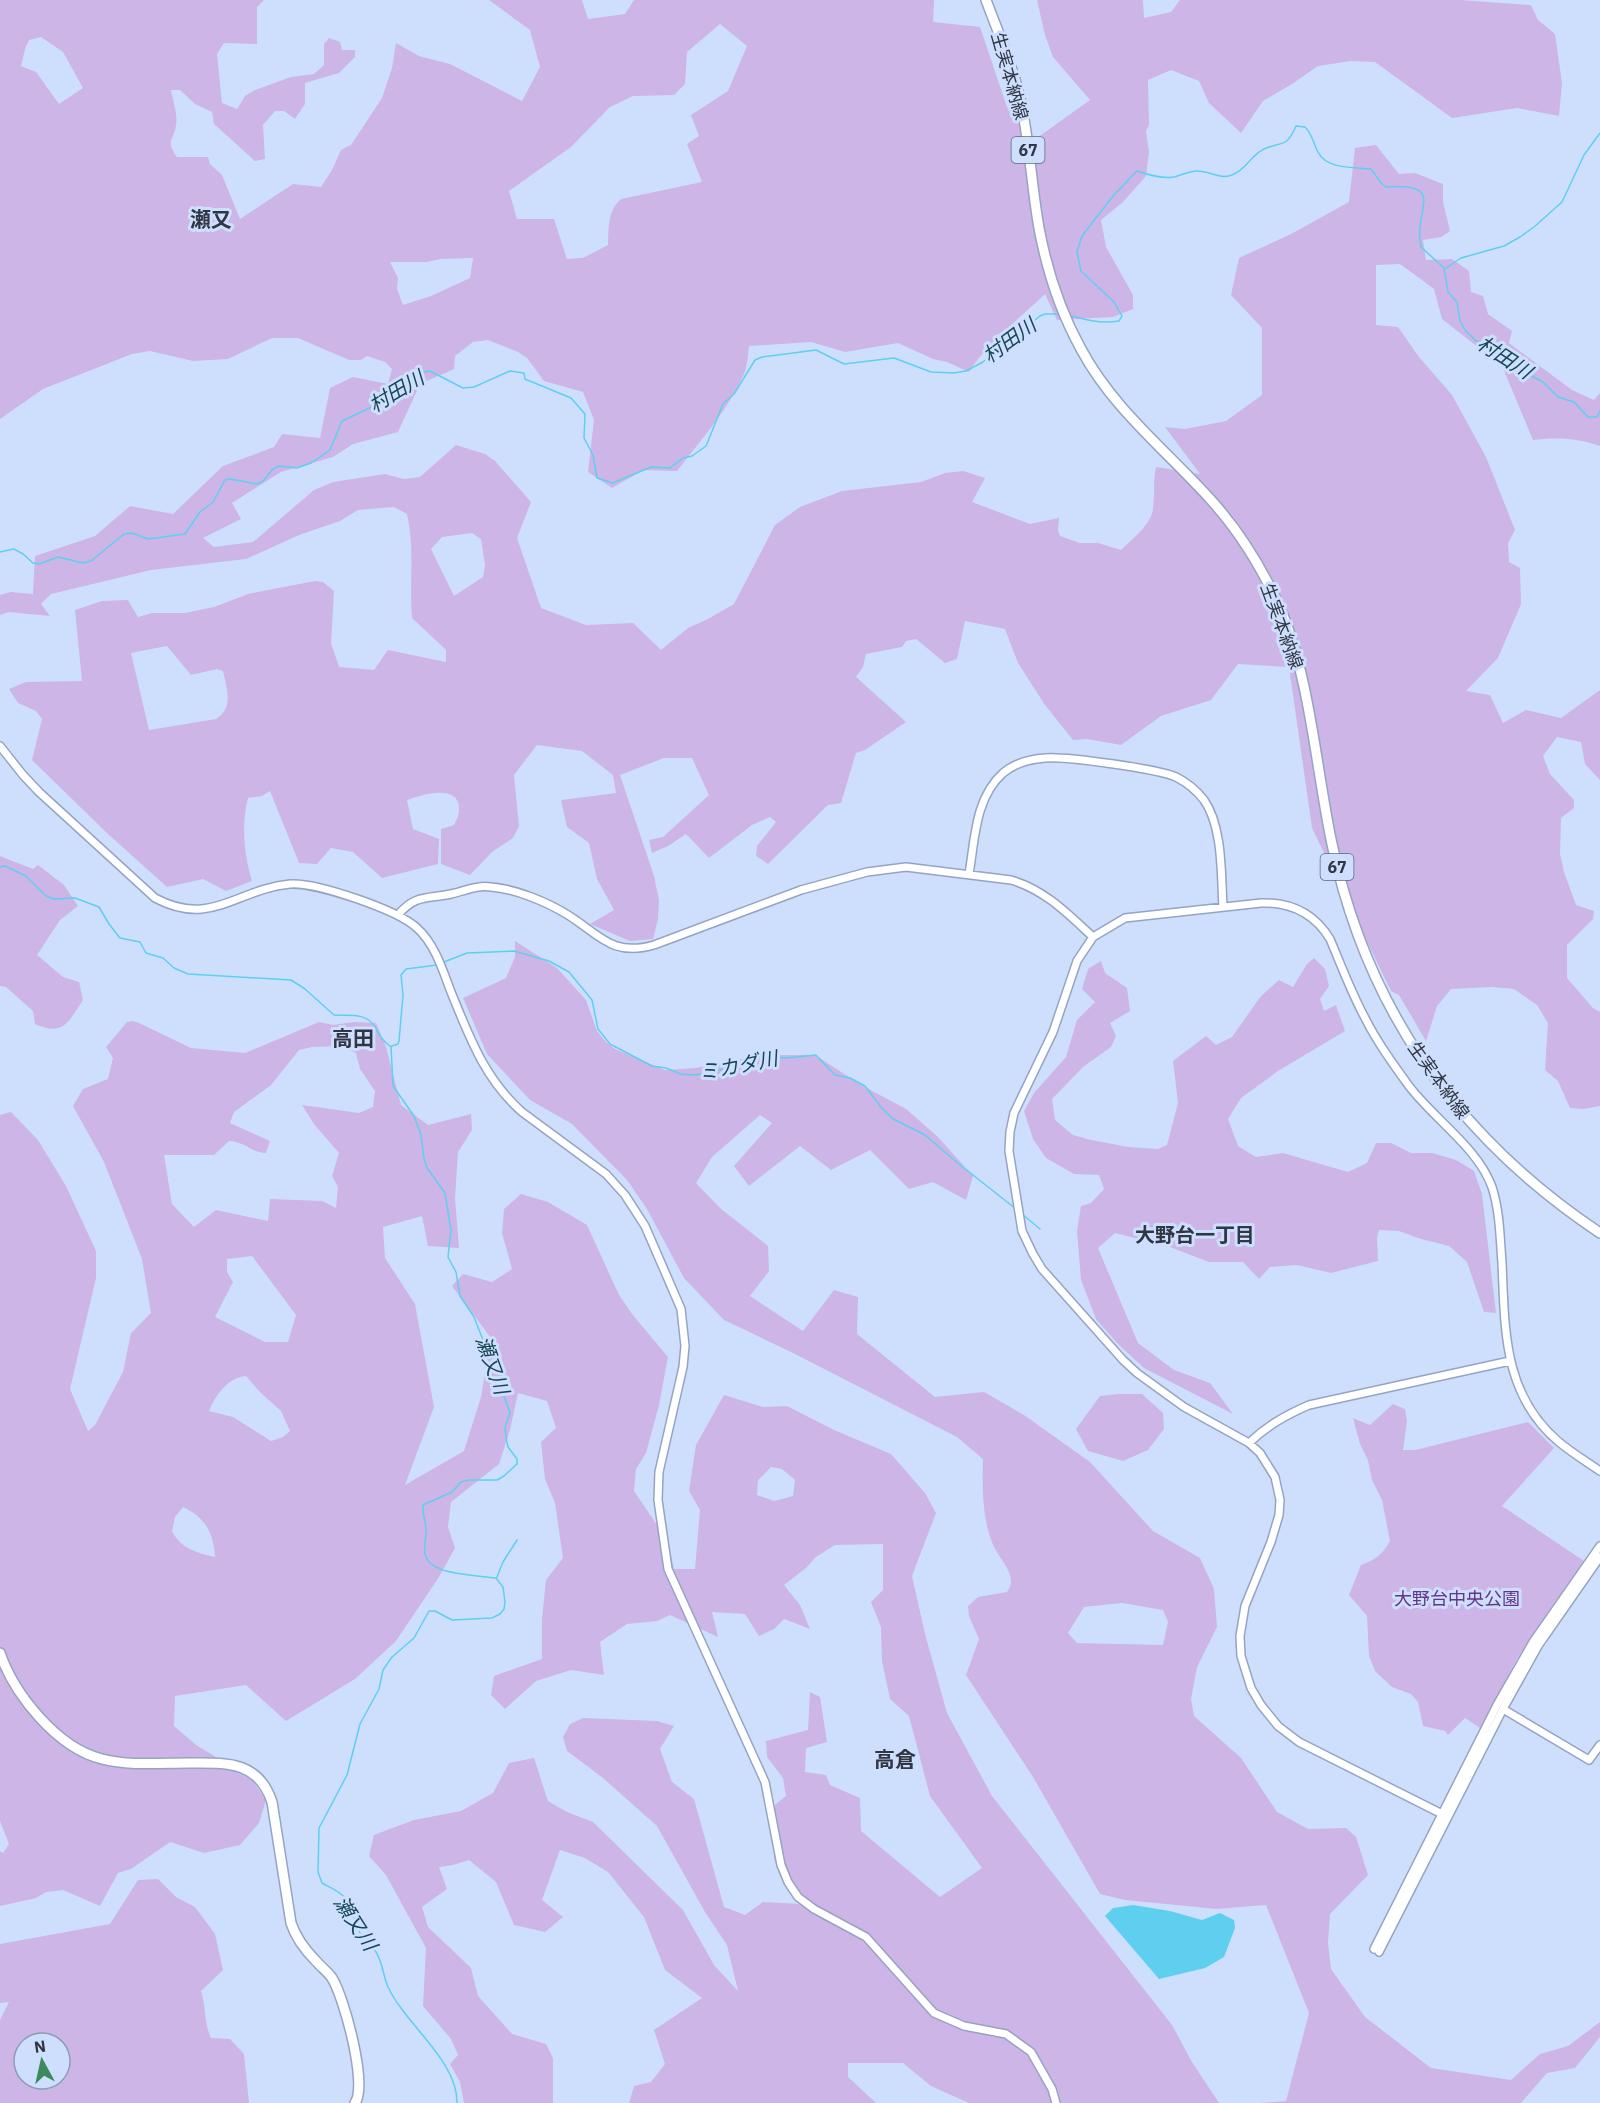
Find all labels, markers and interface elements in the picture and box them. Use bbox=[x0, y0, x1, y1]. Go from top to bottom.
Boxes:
street label: 生実本納線 bbox=[987, 30, 1033, 122]
road number: 67 bbox=[1012, 137, 1044, 163]
district label: 瀬又 bbox=[190, 205, 232, 233]
water label: 村田川 bbox=[977, 310, 1043, 369]
water label: 村田川 bbox=[1472, 329, 1539, 386]
water label: 村田川 bbox=[363, 363, 430, 418]
street label: 生実本納線 bbox=[1256, 580, 1308, 672]
road number: 67 bbox=[1320, 854, 1354, 880]
district label: 高田 bbox=[332, 1024, 374, 1052]
street label: 生実本納線 bbox=[1403, 1037, 1475, 1123]
water label: ミカダ川 bbox=[696, 1044, 782, 1086]
district label: 大野台一丁目 bbox=[1135, 1221, 1255, 1248]
water label: 瀬又川 bbox=[470, 1332, 517, 1400]
park label: 大野台中央公園 bbox=[1394, 1587, 1520, 1610]
district label: 高倉 bbox=[874, 1745, 916, 1773]
water label: 瀬又川 bbox=[328, 1890, 385, 1957]
north arrow bbox=[12, 2031, 72, 2091]
text: N bbox=[33, 2035, 47, 2057]

